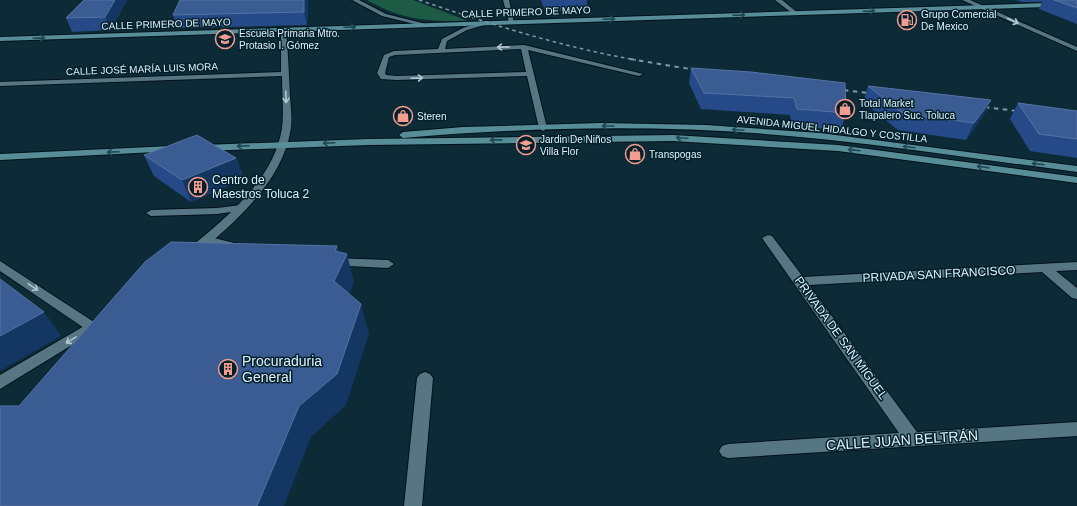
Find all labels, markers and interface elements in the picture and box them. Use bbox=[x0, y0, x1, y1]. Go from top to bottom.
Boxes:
street label: CALLE PRIMERO DE MAYO bbox=[461, 4, 591, 20]
one-way arrow bbox=[862, 7, 875, 14]
fuel station icon: Grupo Comercial De Mexico bbox=[896, 9, 918, 31]
place label: Grupo Comercial De Mexico bbox=[921, 9, 997, 32]
one-way arrow bbox=[732, 11, 745, 19]
one-way arrow bbox=[602, 15, 615, 23]
street label: CALLE PRIMERO DE MAYO bbox=[101, 16, 231, 32]
one-way arrow bbox=[1007, 18, 1019, 25]
one-way arrow bbox=[343, 24, 356, 31]
school or university icon: Escuela Primaria Mtro. Protasio I. Gómez bbox=[214, 28, 236, 50]
place label: Escuela Primaria Mtro. Protasio I. Gómez bbox=[239, 28, 340, 51]
one-way arrow bbox=[32, 34, 45, 41]
one-way arrow bbox=[497, 43, 510, 51]
street label: CALLE JOSÉ MARÍA LUIS MORA bbox=[66, 60, 219, 77]
one-way arrow bbox=[410, 74, 423, 81]
one-way arrow bbox=[282, 90, 290, 103]
shop icon: Total Market Tlapalero Suc. Toluca bbox=[834, 98, 856, 120]
place label: Total Market Tlapalero Suc. Toluca bbox=[859, 98, 955, 121]
shop icon: Steren bbox=[392, 105, 414, 127]
place label: Steren bbox=[417, 111, 446, 122]
street label: AVENIDA MIGUEL HIDALGO Y COSTILLA bbox=[736, 114, 928, 145]
one-way arrow bbox=[602, 122, 615, 130]
one-way arrow bbox=[732, 126, 745, 133]
school or university icon: Jardin De Niños Villa Flor bbox=[515, 134, 537, 156]
place label: Jardin De Niños Villa Flor bbox=[540, 134, 611, 157]
one-way arrow bbox=[676, 135, 689, 142]
one-way arrow bbox=[490, 137, 503, 144]
one-way arrow bbox=[323, 139, 336, 147]
one-way arrow bbox=[237, 143, 250, 150]
shop icon: Transpogas bbox=[624, 143, 646, 165]
one-way arrow bbox=[903, 144, 916, 151]
one-way arrow bbox=[848, 147, 861, 154]
one-way arrow bbox=[107, 148, 120, 155]
place label: Transpogas bbox=[649, 149, 701, 160]
one-way arrow bbox=[1032, 160, 1045, 168]
one-way arrow bbox=[977, 163, 990, 171]
place label: Centro de Maestros Toluca 2 bbox=[212, 173, 309, 201]
building icon: Centro de Maestros Toluca 2 bbox=[187, 176, 209, 198]
street label: PRIVADA SAN FRANCISCO bbox=[862, 263, 1016, 285]
street label: PRIVADA DE SAN MIGUEL bbox=[792, 274, 890, 402]
one-way arrow bbox=[27, 283, 38, 291]
one-way arrow bbox=[66, 336, 77, 344]
place label: Procuraduria General bbox=[242, 353, 322, 385]
building icon: Procuraduria General bbox=[217, 358, 239, 380]
street label: CALLE JUAN BELTRÁN bbox=[826, 427, 978, 453]

